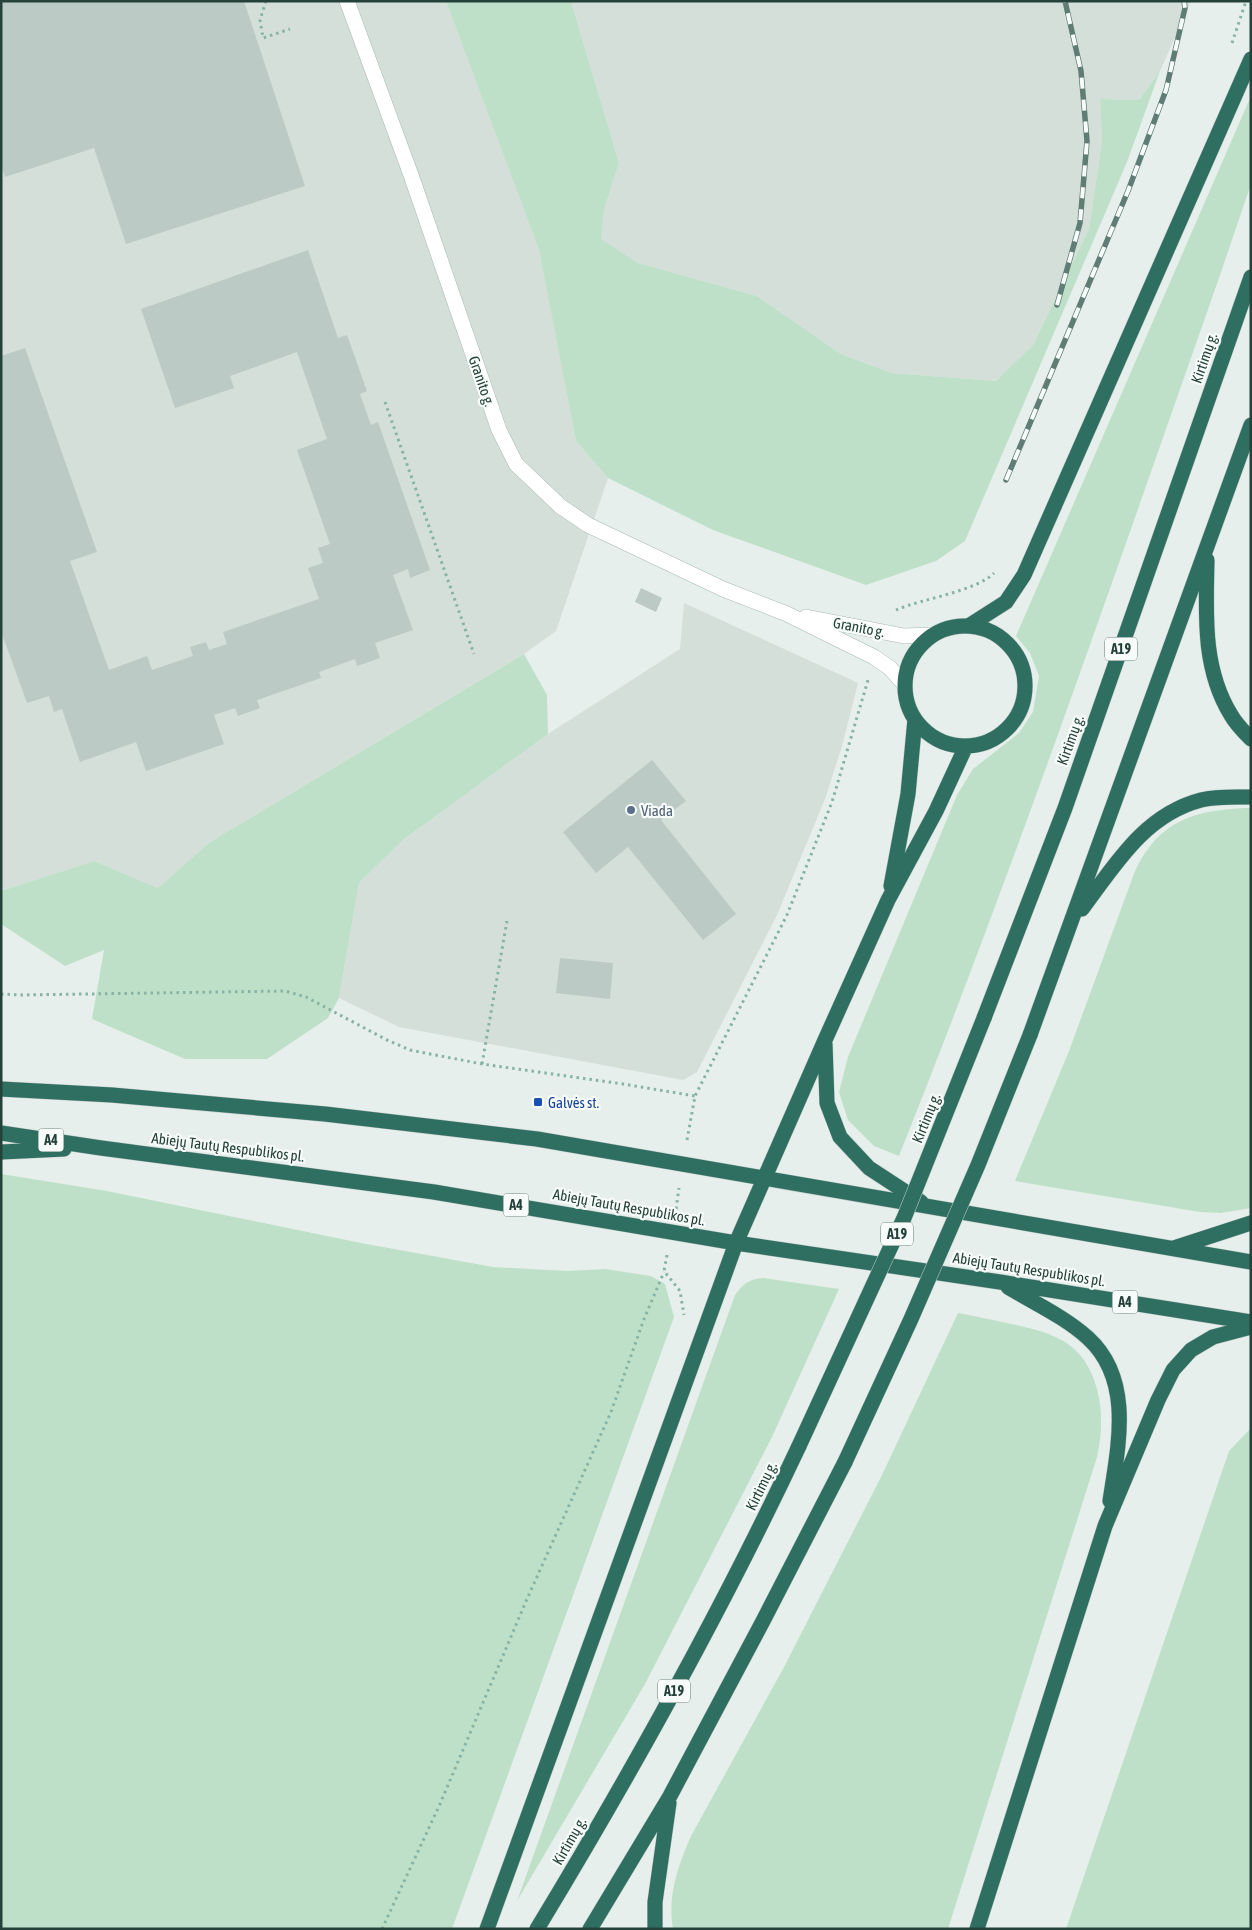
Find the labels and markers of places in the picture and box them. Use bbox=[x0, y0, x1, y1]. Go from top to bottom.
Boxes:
place label: Viada bbox=[641, 802, 673, 819]
marker: Viada bbox=[625, 804, 637, 816]
place label: Galvės st. bbox=[548, 1094, 600, 1111]
marker: Galvės st. bbox=[532, 1096, 544, 1108]

